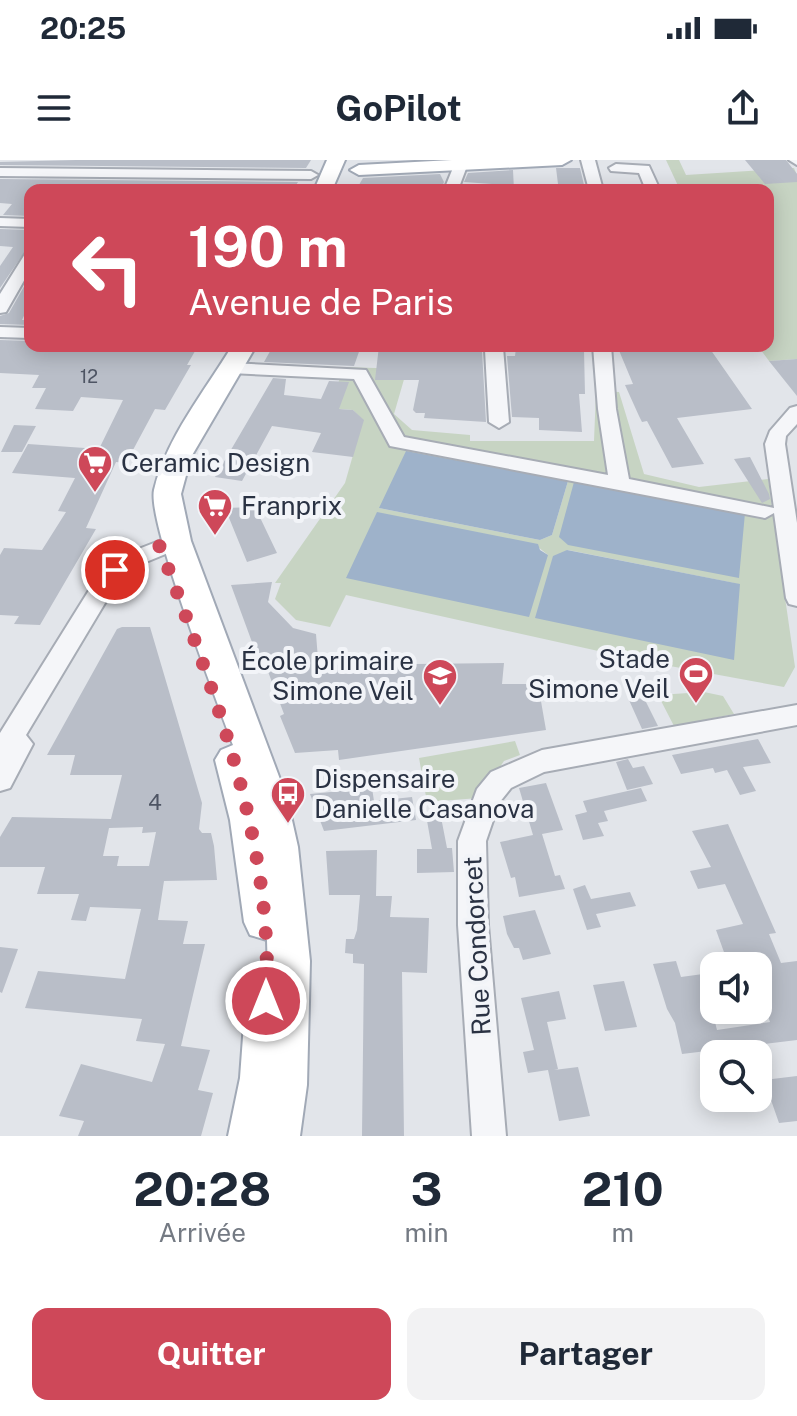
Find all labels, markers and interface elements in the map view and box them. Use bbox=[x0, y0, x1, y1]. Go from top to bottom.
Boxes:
text: 20:25 bbox=[40, 10, 126, 46]
icon: menu bbox=[32, 86, 76, 130]
icon: share bbox=[721, 86, 765, 130]
text: GoPilot bbox=[335, 87, 462, 129]
text: 190 m bbox=[188, 214, 348, 280]
icon: left bbox=[56, 216, 160, 320]
text: Avenue de Paris bbox=[188, 281, 454, 323]
house number: 12 bbox=[80, 366, 98, 387]
supermarket icon: Ceramic Design bbox=[76, 444, 114, 494]
place label: Ceramic Design bbox=[121, 447, 310, 478]
supermarket icon: Franprix bbox=[196, 487, 234, 537]
place label: Franprix bbox=[241, 490, 342, 521]
pin bbox=[81, 536, 149, 604]
icon: arrive bbox=[93, 548, 137, 592]
place label: Stade Simone Veil bbox=[528, 643, 670, 704]
place label: École primaire Simone Veil bbox=[241, 645, 414, 706]
sports icon: Stade Simone Veil bbox=[677, 655, 715, 705]
school or university icon: École primaire Simone Veil bbox=[421, 657, 459, 707]
place label: Dispensaire Danielle Casanova bbox=[314, 763, 534, 824]
bus stop icon: Dispensaire Danielle Casanova bbox=[269, 775, 307, 825]
house number: 4 bbox=[148, 789, 162, 815]
street label: Rue Condorcet bbox=[456, 856, 497, 1036]
map controls bbox=[700, 952, 772, 1112]
button: sound bbox=[700, 952, 772, 1024]
position arrow bbox=[224, 959, 308, 1043]
button: search bbox=[700, 1040, 772, 1112]
text: 20:28 bbox=[133, 1160, 271, 1217]
text: 3 bbox=[411, 1160, 442, 1217]
text: 210 bbox=[582, 1160, 664, 1217]
text: Arrivée bbox=[158, 1217, 246, 1248]
text: min bbox=[404, 1217, 449, 1248]
text: m bbox=[612, 1217, 634, 1248]
button: Quitter bbox=[32, 1308, 391, 1400]
button: Partager bbox=[407, 1308, 765, 1400]

